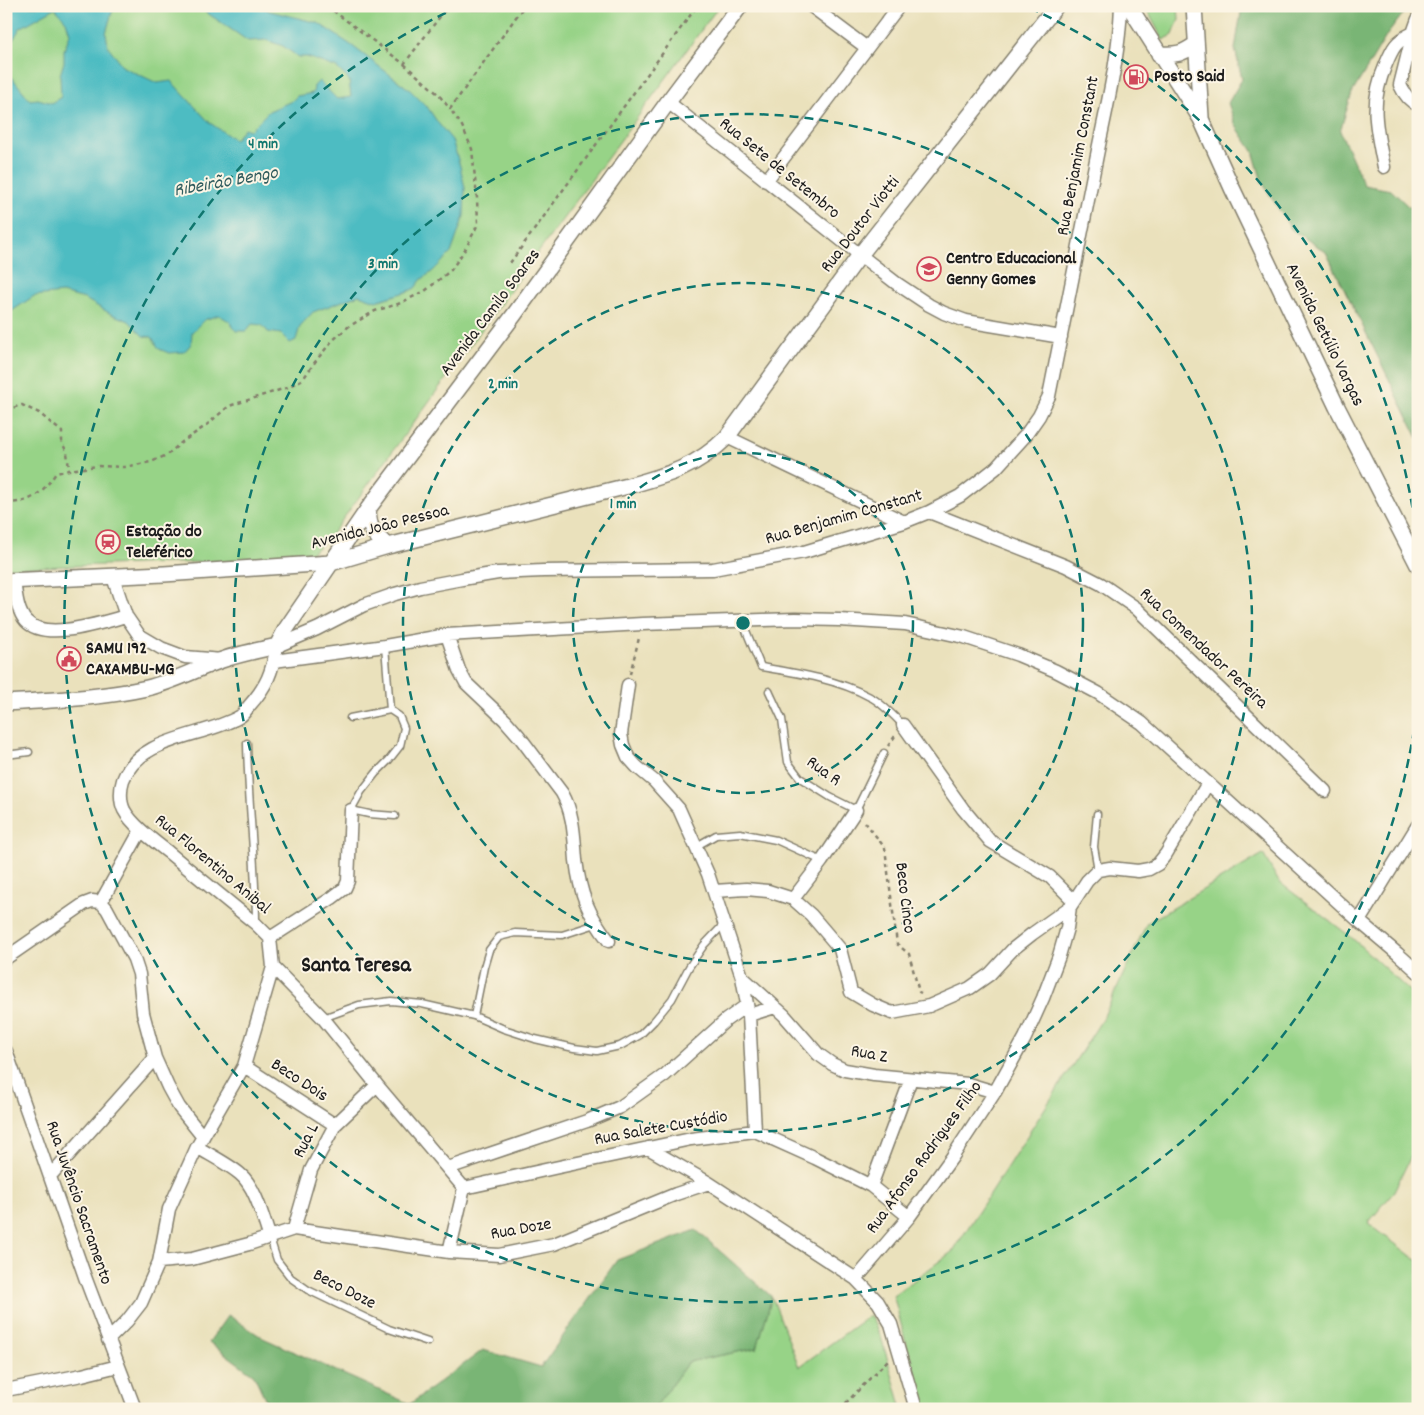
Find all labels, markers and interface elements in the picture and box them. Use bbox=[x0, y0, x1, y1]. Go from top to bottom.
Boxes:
fuel station icon: Posto Said bbox=[1123, 64, 1149, 90]
place label: Posto Said bbox=[1154, 65, 1225, 90]
street label: Rua Benjamim Constant bbox=[1051, 74, 1107, 238]
street label: Rua Sete de Setembro bbox=[713, 112, 845, 226]
text: 4 min bbox=[248, 134, 278, 156]
water label: Ribeirão Bengo bbox=[172, 160, 282, 205]
street label: Rua Doutor Viotti bbox=[815, 172, 907, 278]
street label: Avenida Camilo Soares bbox=[435, 244, 547, 382]
place label: Centro Educacional Genny Gomes bbox=[946, 247, 1077, 293]
text: 3 min bbox=[368, 254, 398, 276]
school or university icon: Centro Educacional Genny Gomes bbox=[916, 256, 942, 282]
street label: Avenida Getúlio Vargas bbox=[1278, 259, 1370, 411]
text: 2 min bbox=[488, 374, 518, 396]
street label: Rua Benjamim Constant bbox=[763, 484, 926, 552]
text: 1 min bbox=[610, 494, 636, 516]
street label: Avenida João Pessoa bbox=[308, 499, 452, 557]
place label: Estação do Teleférico bbox=[126, 520, 202, 566]
station icon: Estação do Teleférico bbox=[95, 529, 121, 555]
street label: Rua Comendador Pereira bbox=[1133, 583, 1273, 716]
centre of rings bbox=[734, 614, 752, 632]
place label: SAMU 192 CAXAMBU-MG bbox=[86, 637, 174, 683]
public building icon: SAMU 192 CAXAMBU-MG bbox=[56, 646, 82, 672]
street label: Rua R bbox=[800, 751, 846, 793]
street label: Rua Florentino Anibal bbox=[149, 809, 276, 922]
street label: Beco Cinco bbox=[887, 861, 921, 935]
district label: Santa Teresa bbox=[301, 951, 411, 982]
street label: Rua Z bbox=[848, 1039, 890, 1071]
street label: Beco Dois bbox=[265, 1053, 333, 1109]
street label: Rua Afonso Rodrigues Filho bbox=[861, 1076, 989, 1240]
street label: Rua Salete Custódio bbox=[592, 1105, 730, 1153]
street label: Rua Juvêncio Sacramento bbox=[38, 1118, 118, 1288]
street label: Rua L bbox=[288, 1119, 327, 1163]
street label: Rua Doze bbox=[489, 1212, 553, 1248]
street label: Beco Doze bbox=[308, 1263, 380, 1317]

